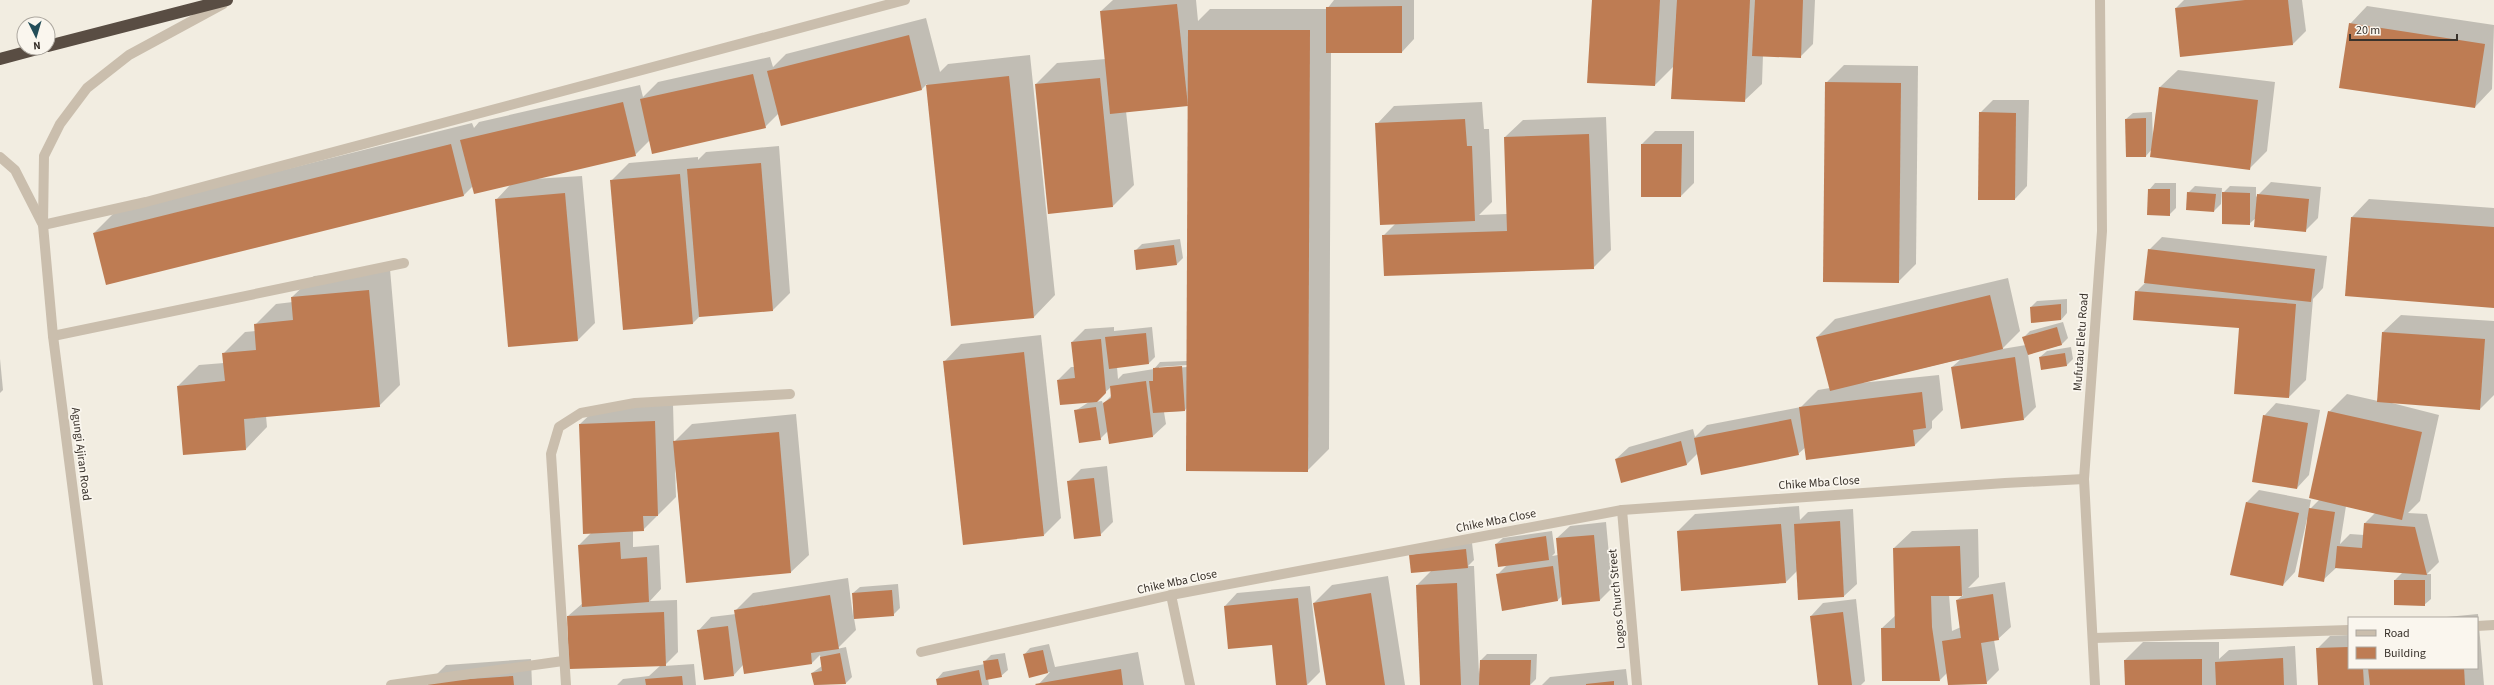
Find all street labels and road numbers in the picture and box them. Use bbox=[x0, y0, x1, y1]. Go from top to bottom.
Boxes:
street label: Mufutau Eletu Road bbox=[2069, 293, 2093, 391]
street label: Agungi Ajiran Road bbox=[67, 406, 95, 502]
street label: Chike Mba Close bbox=[1778, 472, 1860, 494]
street label: Chike Mba Close bbox=[1454, 505, 1538, 537]
street label: Logos Church Street bbox=[1604, 548, 1630, 650]
street label: Chike Mba Close bbox=[1135, 565, 1219, 599]

